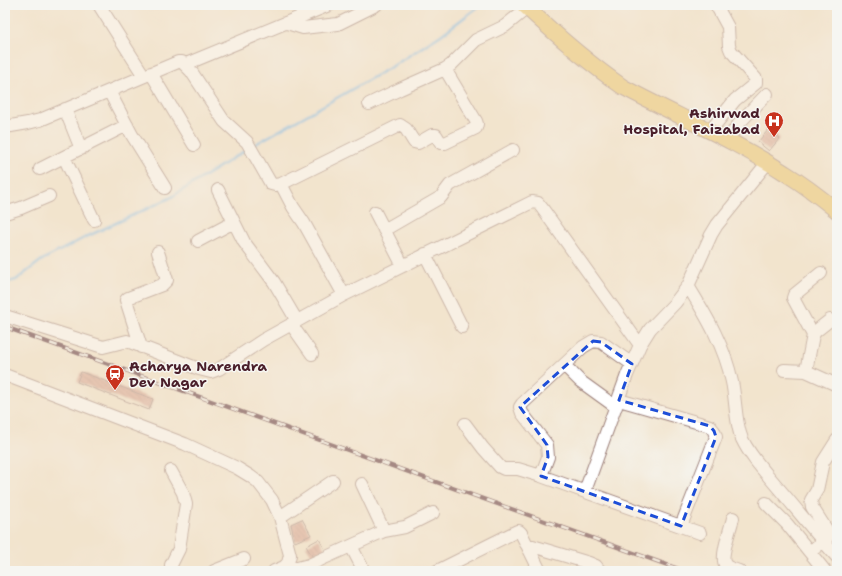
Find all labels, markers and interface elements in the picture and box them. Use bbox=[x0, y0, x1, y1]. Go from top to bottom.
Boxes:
place label: Ashirwad Hospital, Faizabad bbox=[623, 104, 760, 138]
hospital icon: Ashirwad Hospital, Faizabad bbox=[763, 110, 785, 138]
place label: Acharya Narendra Dev Nagar bbox=[129, 357, 267, 391]
station icon: Acharya Narendra Dev Nagar bbox=[104, 363, 126, 391]

